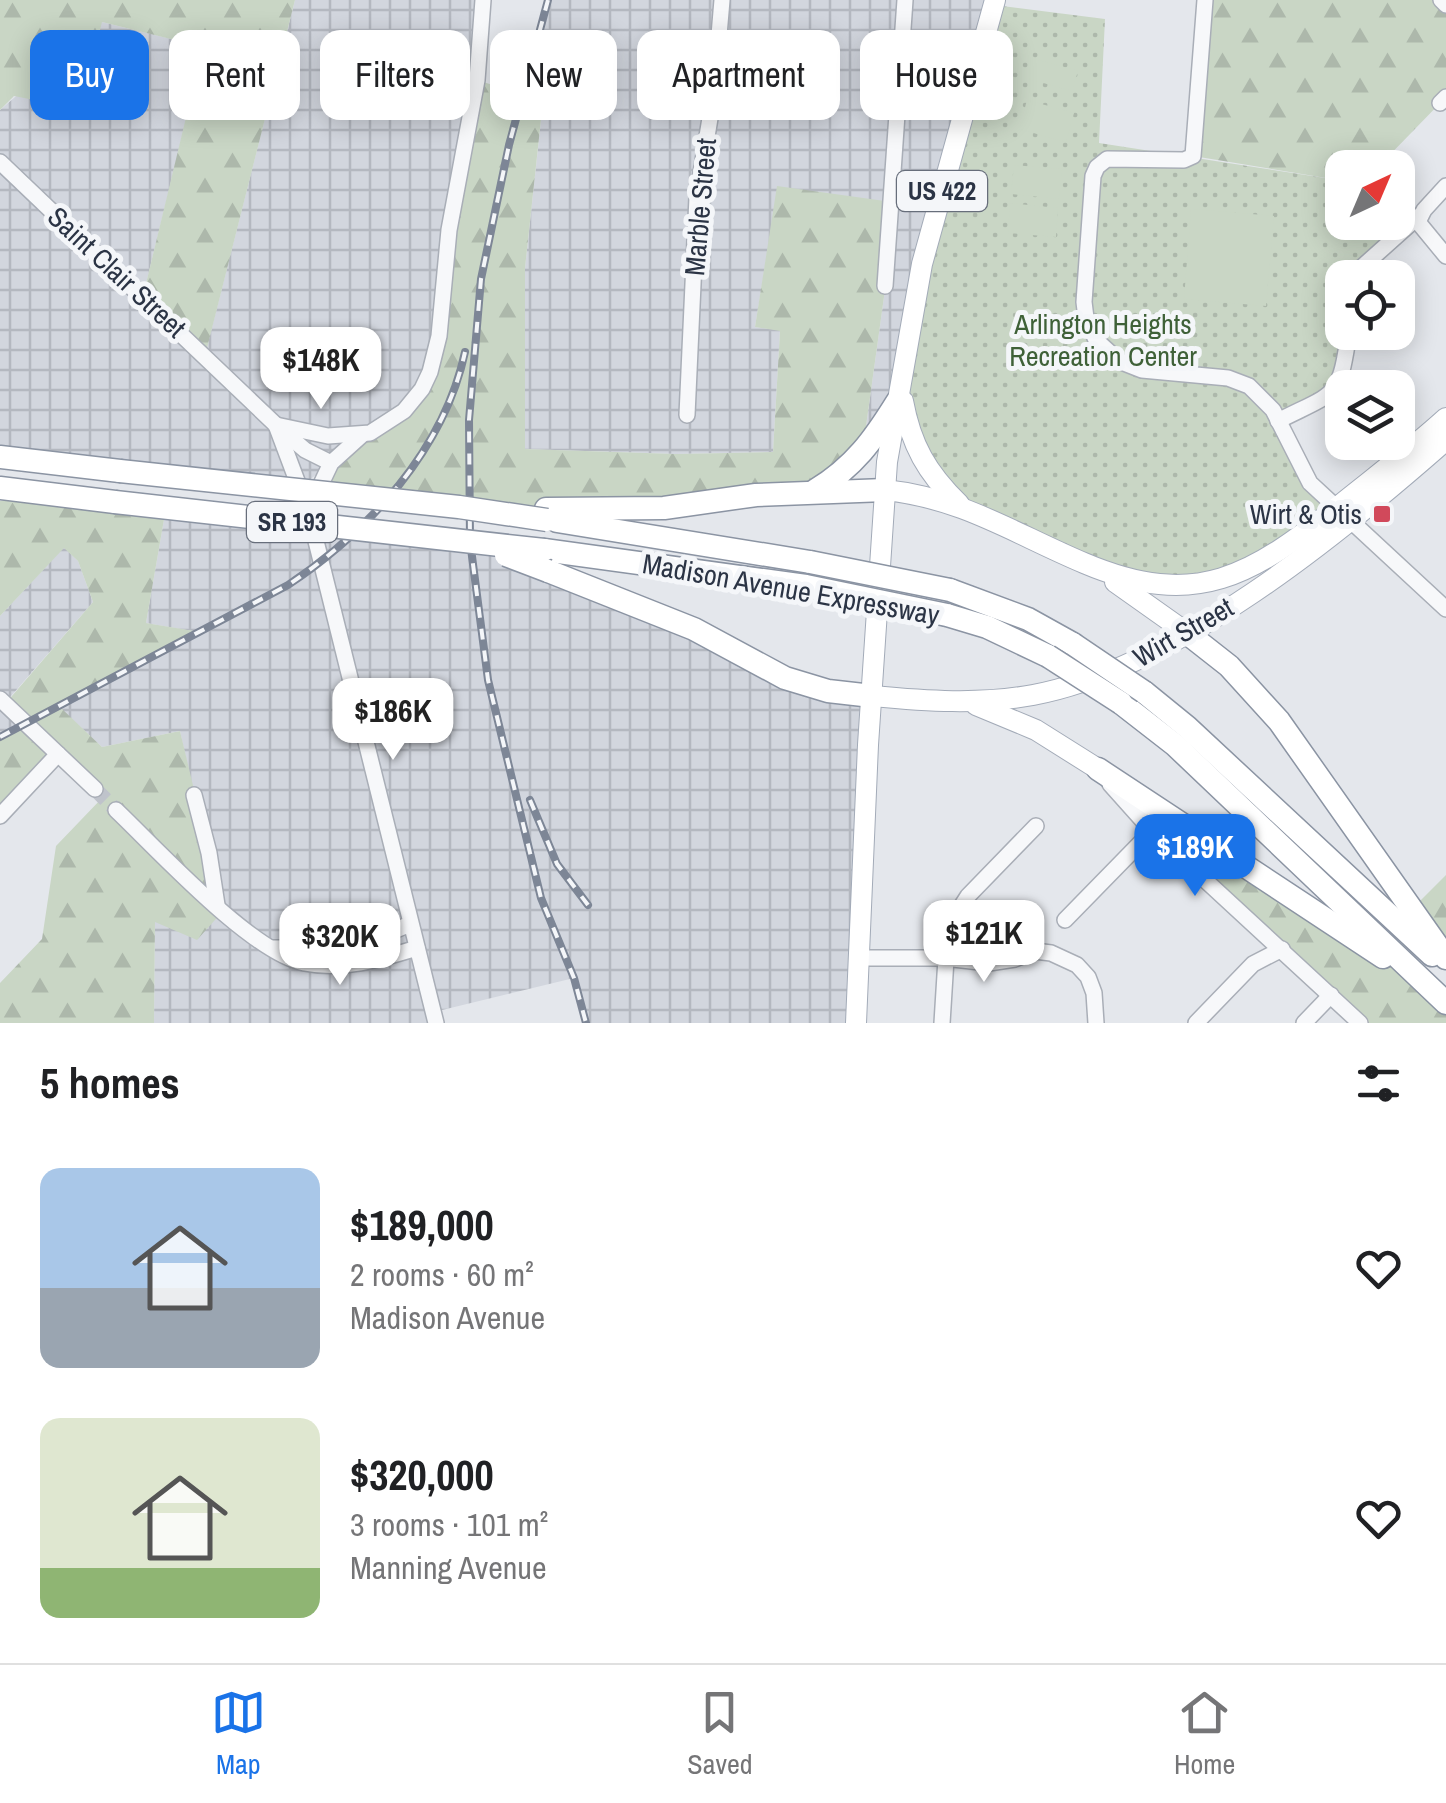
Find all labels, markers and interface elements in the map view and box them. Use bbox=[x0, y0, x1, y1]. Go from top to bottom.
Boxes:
chip: Buy bbox=[30, 30, 149, 120]
chip: Rent bbox=[169, 30, 300, 120]
chip: Filters bbox=[320, 30, 470, 120]
chip: New bbox=[490, 30, 617, 120]
chip: Apartment bbox=[637, 30, 840, 120]
chip: House bbox=[860, 30, 1013, 120]
street label: Marble Street bbox=[675, 137, 725, 277]
north arrow bbox=[1325, 150, 1415, 240]
map controls bbox=[1325, 150, 1415, 460]
road number: US 422 bbox=[897, 171, 987, 211]
street label: Saint Clair Street bbox=[40, 198, 194, 346]
button: locate bbox=[1325, 260, 1415, 350]
park label: Arlington Heights Recreation Center bbox=[1009, 305, 1197, 375]
pin: $148K bbox=[251, 327, 391, 412]
text: $148K bbox=[282, 338, 360, 381]
button: layers bbox=[1325, 370, 1415, 460]
place label: Wirt & Otis bbox=[1250, 495, 1362, 533]
road number: SR 193 bbox=[247, 502, 337, 542]
marker: Wirt & Otis bbox=[1371, 503, 1393, 525]
street label: Madison Avenue Expressway bbox=[640, 544, 943, 634]
street label: Wirt Street bbox=[1126, 588, 1240, 676]
pin: $186K bbox=[323, 678, 463, 763]
text: $186K bbox=[354, 689, 432, 732]
pin: $189K bbox=[1125, 814, 1265, 899]
text: $189K bbox=[1156, 825, 1234, 868]
pin: $121K bbox=[914, 900, 1054, 985]
pin: $320K bbox=[270, 903, 410, 988]
text: $121K bbox=[945, 911, 1023, 954]
text: $320K bbox=[301, 914, 379, 957]
text: 5 homes bbox=[40, 1055, 180, 1111]
icon: filters bbox=[1351, 1056, 1406, 1111]
text: $189,000 bbox=[350, 1197, 494, 1253]
icon: home bbox=[120, 1208, 240, 1328]
icon: heart bbox=[1351, 1241, 1406, 1296]
text: 2 rooms · 60 m² bbox=[350, 1253, 534, 1296]
text: Madison Avenue bbox=[350, 1296, 545, 1339]
text: $320,000 bbox=[350, 1447, 494, 1503]
icon: home bbox=[120, 1458, 240, 1578]
icon: heart bbox=[1351, 1491, 1406, 1546]
text: 3 rooms · 101 m² bbox=[350, 1503, 548, 1546]
text: Manning Avenue bbox=[350, 1546, 547, 1589]
tab: Map bbox=[211, 1685, 266, 1783]
tab: Saved bbox=[687, 1685, 752, 1783]
tab: Home bbox=[1174, 1685, 1235, 1783]

